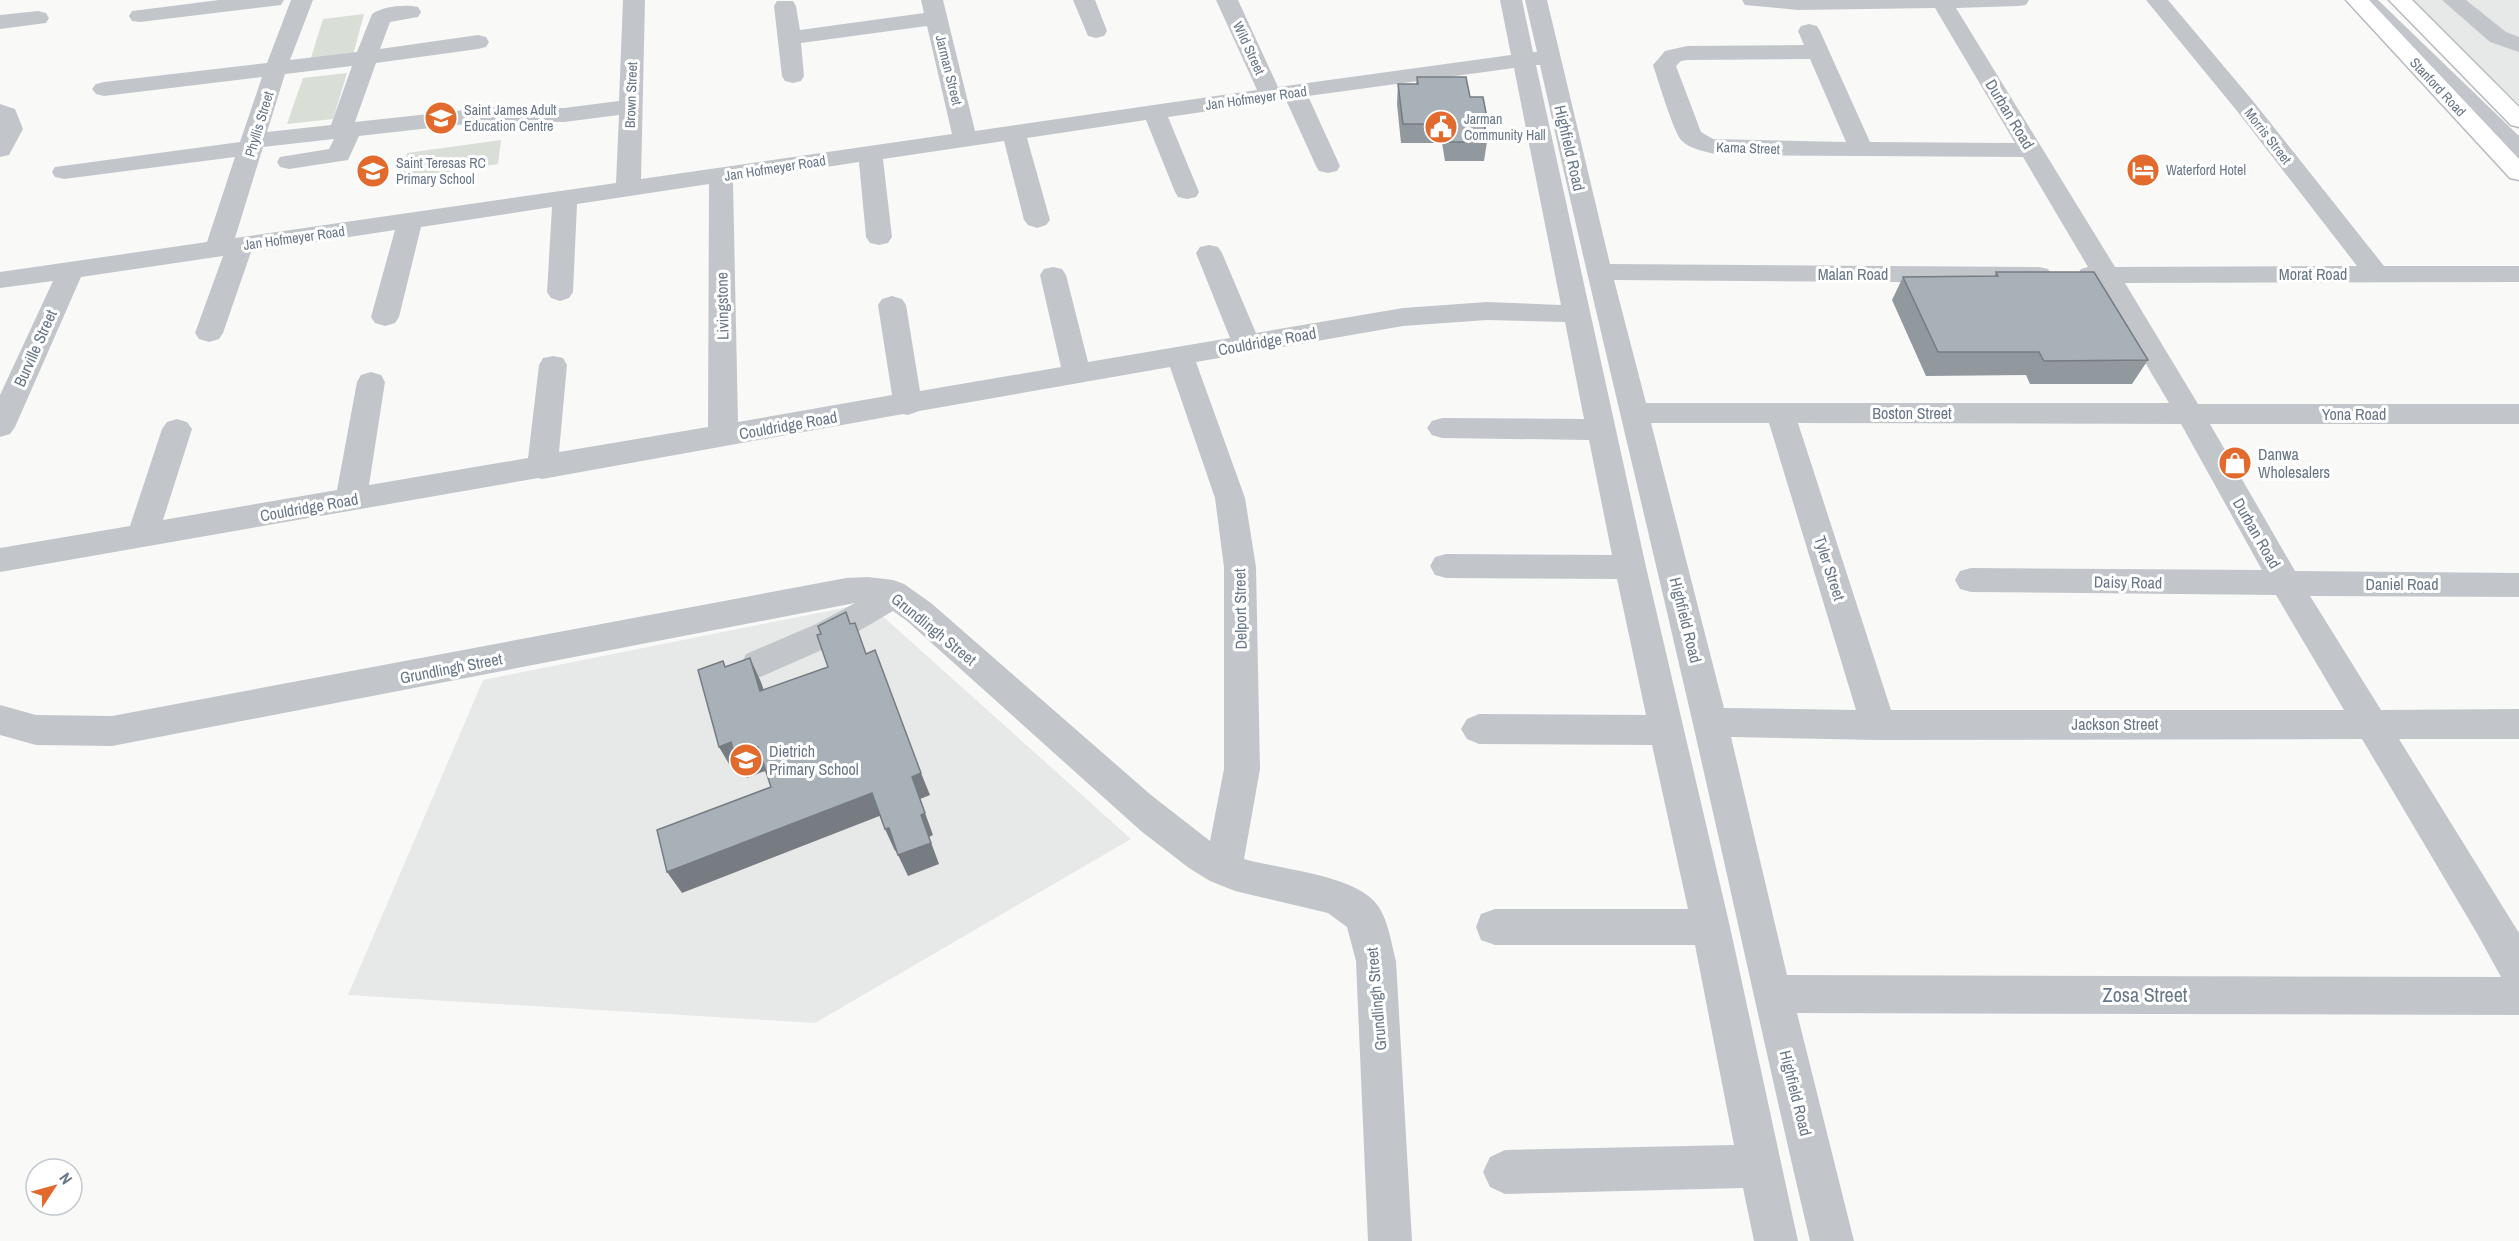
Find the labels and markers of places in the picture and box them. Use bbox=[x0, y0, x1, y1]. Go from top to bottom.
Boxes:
school or university icon: Saint James Adult Education Centre bbox=[423, 100, 459, 136]
place label: Saint James Adult Education Centre bbox=[464, 101, 557, 135]
public building icon: Jarman Community Hall bbox=[1423, 109, 1459, 145]
place label: Jarman Community Hall bbox=[1464, 110, 1546, 144]
hotel icon: Waterford Hotel bbox=[2125, 152, 2161, 188]
school or university icon: Saint Teresas RC Primary School bbox=[355, 153, 391, 189]
place label: Saint Teresas RC Primary School bbox=[396, 154, 486, 188]
place label: Waterford Hotel bbox=[2166, 161, 2246, 179]
place label: Danwa Wholesalers bbox=[2258, 443, 2330, 483]
shop icon: Danwa Wholesalers bbox=[2217, 445, 2253, 481]
place label: Dietrich Primary School bbox=[769, 740, 859, 780]
school or university icon: Dietrich Primary School bbox=[728, 742, 764, 778]

